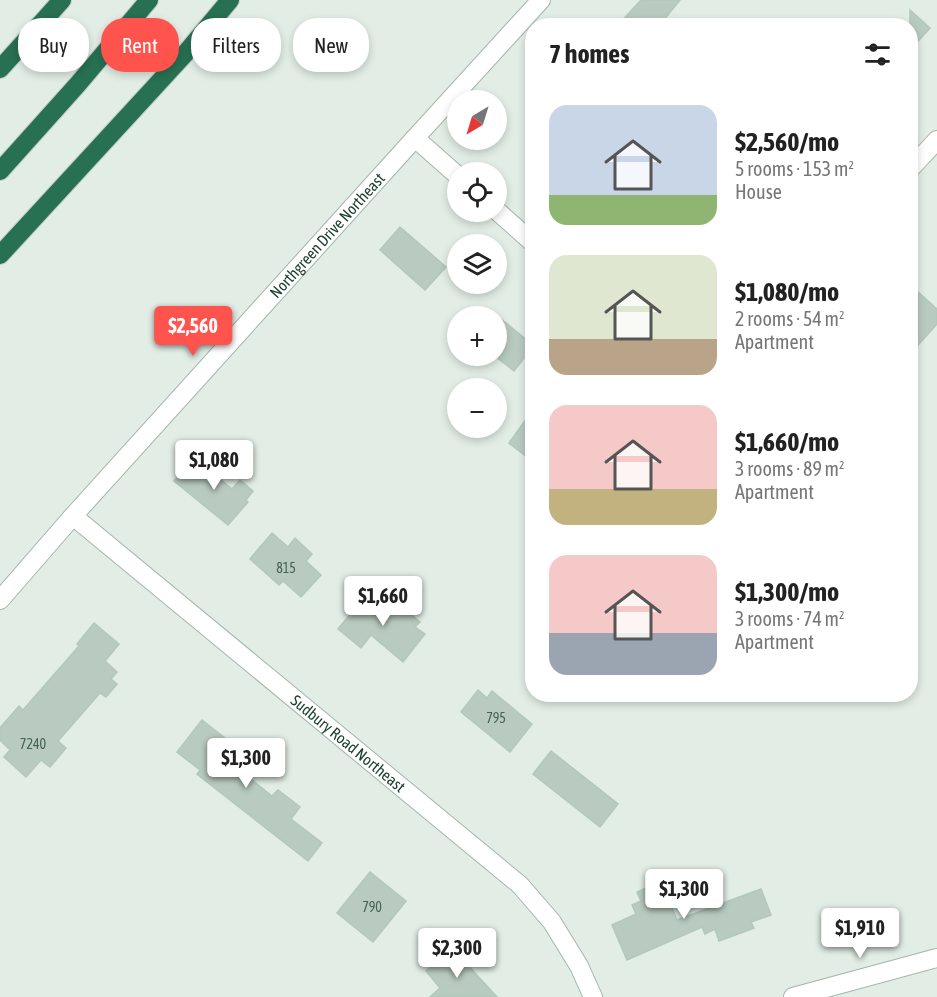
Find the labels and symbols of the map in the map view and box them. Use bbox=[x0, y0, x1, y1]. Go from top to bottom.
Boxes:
north arrow bbox=[447, 90, 507, 150]
street label: Northgreen Drive Northeast bbox=[266, 169, 388, 301]
pin: $2,560 bbox=[144, 306, 242, 357]
pin: $1,080 bbox=[165, 440, 263, 491]
house number: 815 bbox=[276, 560, 296, 576]
pin: $1,660 bbox=[334, 576, 432, 627]
street label: Sudbury Road Northeast bbox=[288, 691, 409, 796]
house number: 795 bbox=[486, 710, 506, 726]
house number: 7240 bbox=[20, 736, 47, 752]
pin: $1,300 bbox=[197, 738, 295, 789]
pin: $1,300 bbox=[635, 869, 733, 920]
house number: 790 bbox=[362, 899, 382, 915]
pin: $1,910 bbox=[811, 908, 909, 959]
pin: $2,300 bbox=[408, 928, 506, 979]

